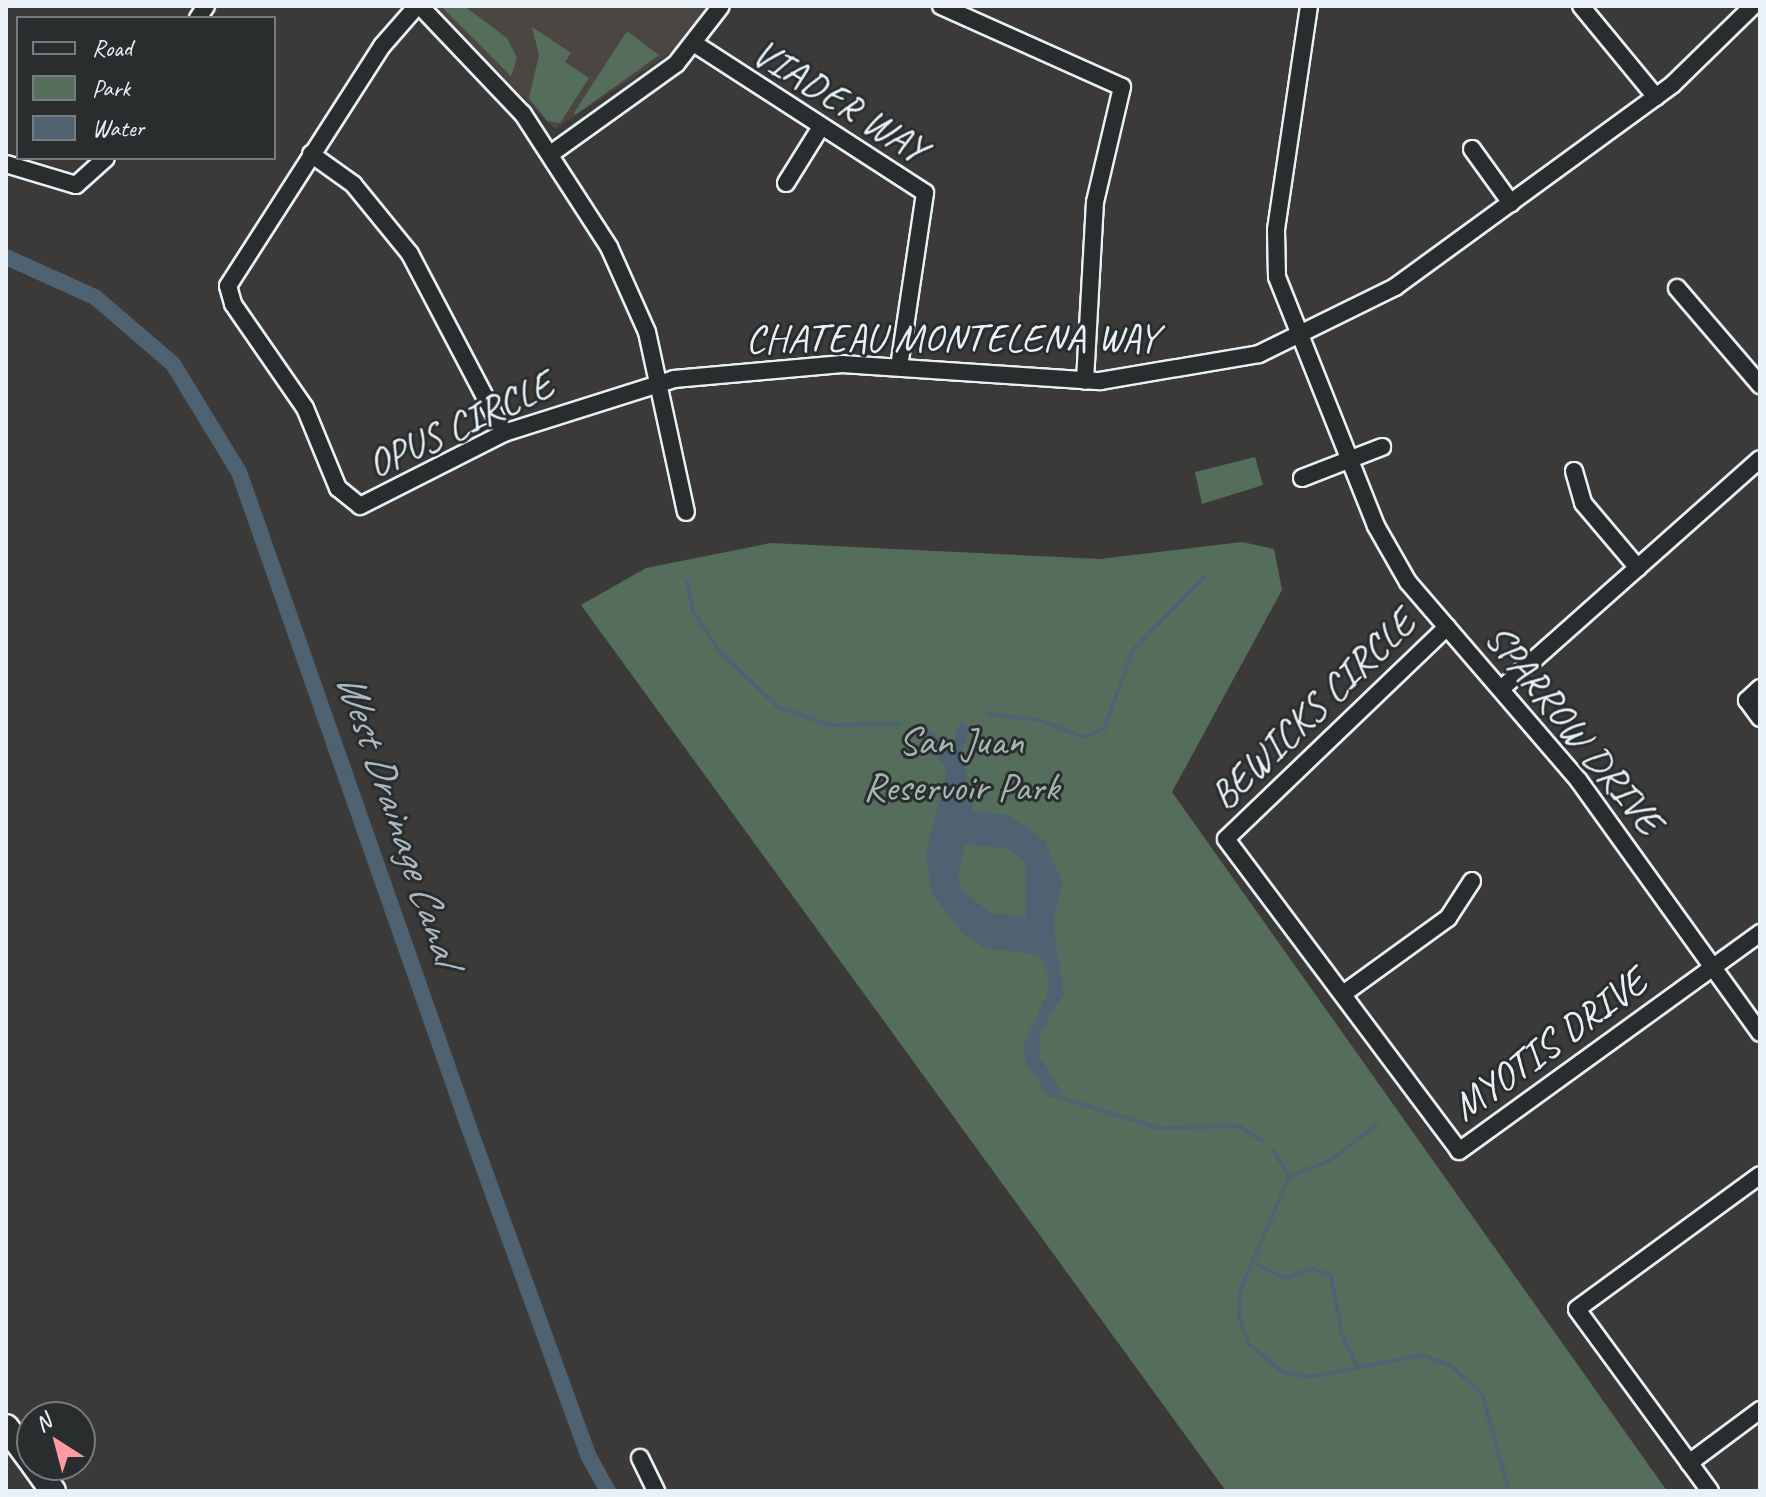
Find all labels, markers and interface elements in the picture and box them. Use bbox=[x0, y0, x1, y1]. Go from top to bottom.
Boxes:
legend bbox=[16, 16, 276, 160]
street label: VIADER WAY bbox=[744, 28, 936, 172]
text: Road bbox=[92, 33, 132, 63]
text: Park bbox=[92, 73, 130, 103]
text: Water bbox=[92, 113, 144, 143]
street label: CHATEAU MONTELENA WAY bbox=[744, 314, 1160, 362]
street label: OPUS CIRCLE bbox=[360, 360, 560, 488]
street label: BEWICKS CIRCLE bbox=[1200, 600, 1424, 818]
street label: SPARROW DRIVE bbox=[1475, 615, 1673, 843]
water label: West Drainage Canal bbox=[325, 666, 471, 970]
park label: San Juan Reservoir Park bbox=[862, 717, 1060, 811]
street label: MYOTIS DRIVE bbox=[1442, 957, 1656, 1131]
north arrow bbox=[16, 1401, 96, 1481]
text: N bbox=[29, 1408, 57, 1439]

